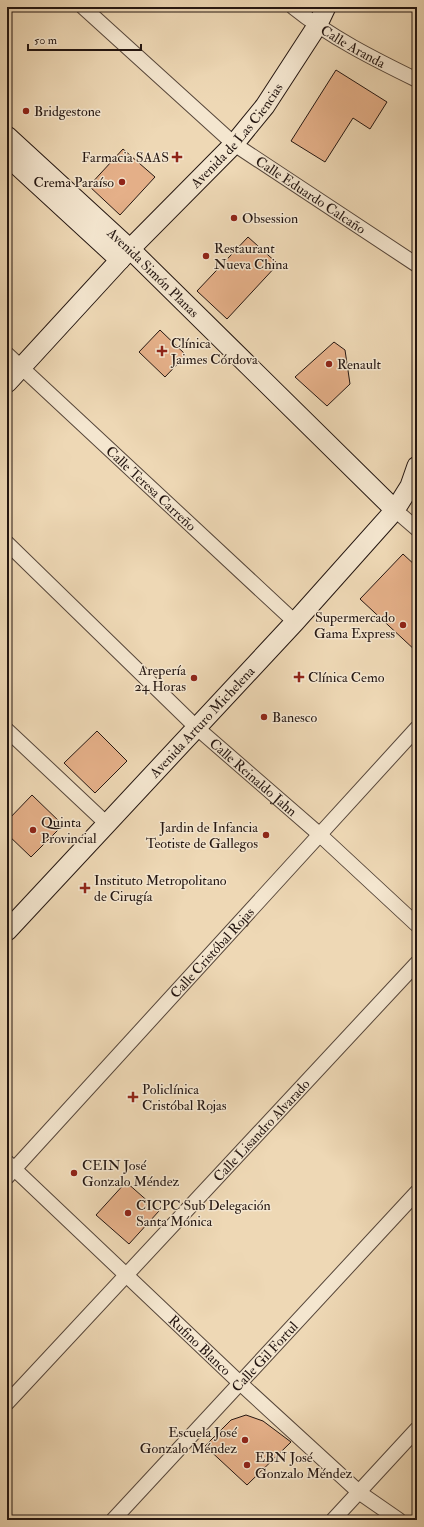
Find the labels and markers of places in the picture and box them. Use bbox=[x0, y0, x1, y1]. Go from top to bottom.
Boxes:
place label: Bridgestone bbox=[34, 103, 101, 120]
marker: Bridgestone bbox=[21, 106, 31, 116]
place label: Farmacia SAAS bbox=[82, 149, 169, 166]
marker: Farmacia SAAS bbox=[172, 152, 182, 162]
place label: Crema Paraíso bbox=[33, 174, 114, 191]
marker: Crema Paraíso bbox=[117, 177, 127, 187]
place label: Obsession bbox=[242, 210, 298, 227]
marker: Obsession bbox=[229, 213, 239, 223]
place label: Restaurant Nueva China bbox=[214, 240, 289, 273]
marker: Restaurant Nueva China bbox=[201, 251, 211, 261]
place label: Clínica Jaimes Córdova bbox=[170, 335, 258, 368]
marker: Clínica Jaimes Córdova bbox=[156, 345, 168, 357]
place label: Renault bbox=[337, 356, 381, 373]
marker: Renault bbox=[324, 359, 334, 369]
place label: Supermercado Gama Express bbox=[314, 609, 395, 643]
marker: Supermercado Gama Express bbox=[398, 620, 408, 630]
place label: Arepería 24 Horas bbox=[135, 662, 186, 695]
place label: Clínica Cemo bbox=[308, 669, 385, 686]
marker: Clínica Cemo bbox=[293, 671, 305, 683]
marker: Arepería 24 Horas bbox=[189, 673, 199, 683]
place label: Banesco bbox=[272, 709, 317, 726]
marker: Banesco bbox=[259, 712, 269, 722]
place label: Quinta Provincial bbox=[41, 814, 97, 847]
place label: Jardin de Infancia Teotiste de Gallegos bbox=[146, 819, 258, 852]
marker: Quinta Provincial bbox=[28, 825, 38, 835]
marker: Jardin de Infancia Teotiste de Gallegos bbox=[261, 830, 271, 840]
place label: Instituto Metropolitano de Cirugía bbox=[94, 872, 227, 905]
marker: Instituto Metropolitano de Cirugía bbox=[79, 882, 91, 894]
place label: Policlínica Cristóbal Rojas bbox=[142, 1081, 227, 1114]
marker: Policlínica Cristóbal Rojas bbox=[127, 1091, 139, 1103]
place label: CEIN José Gonzalo Méndez bbox=[82, 1157, 180, 1190]
marker: CEIN José Gonzalo Méndez bbox=[69, 1168, 79, 1178]
place label: CICPC Sub Delegación Santa Mónica bbox=[136, 1197, 271, 1230]
marker: CICPC Sub Delegación Santa Mónica bbox=[123, 1208, 133, 1218]
place label: Escuela José Gonzalo Méndez bbox=[140, 1424, 237, 1457]
marker: Escuela José Gonzalo Méndez bbox=[240, 1435, 250, 1445]
place label: EBN José Gonzalo Méndez bbox=[255, 1449, 353, 1482]
marker: EBN José Gonzalo Méndez bbox=[242, 1460, 252, 1470]

